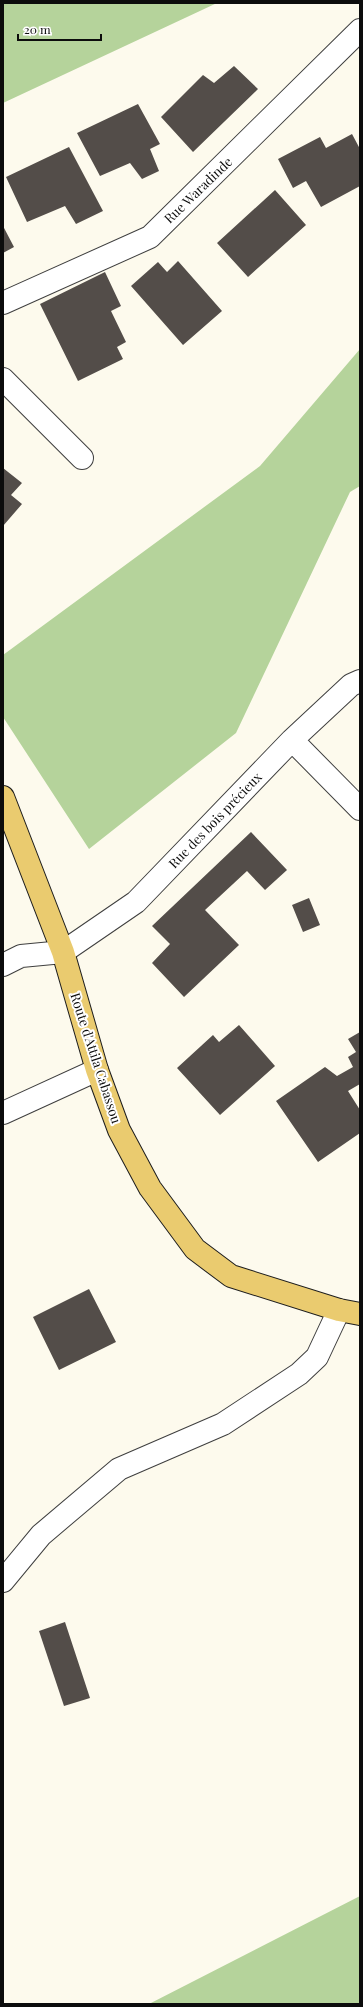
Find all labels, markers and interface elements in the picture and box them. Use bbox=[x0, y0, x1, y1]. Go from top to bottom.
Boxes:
scale bar bbox=[18, 16, 101, 42]
text: 20 m bbox=[24, 21, 51, 37]
street label: Rue Waradinde bbox=[160, 153, 236, 226]
street label: Rue des bois précieux bbox=[164, 768, 265, 871]
street label: Route d'Attila Cabassou bbox=[67, 990, 126, 1126]

